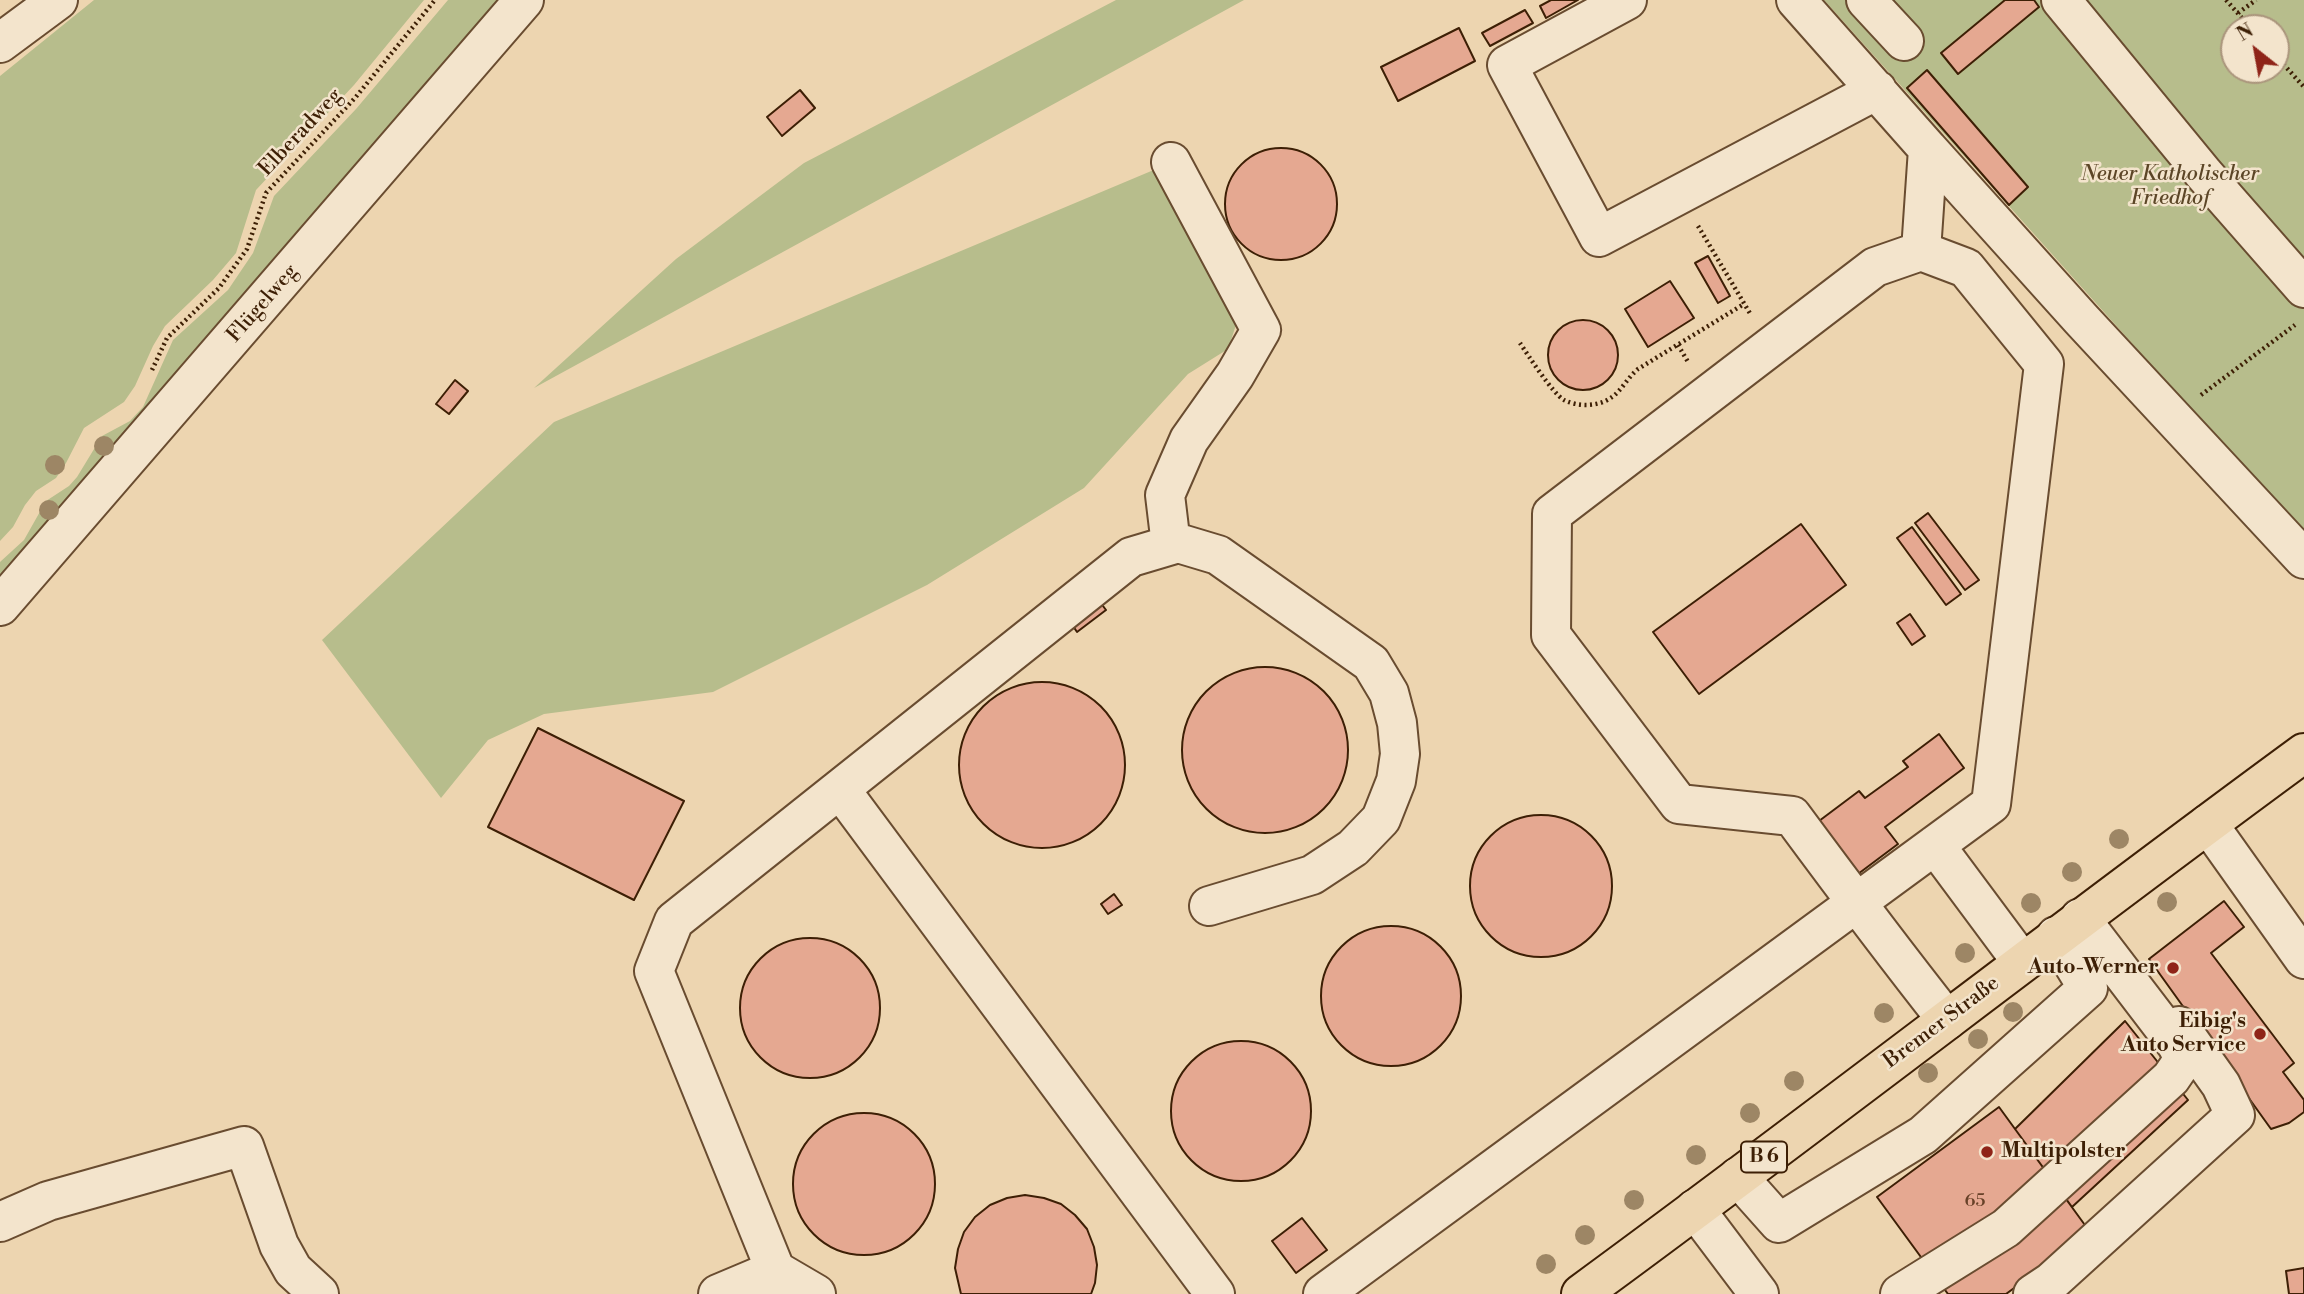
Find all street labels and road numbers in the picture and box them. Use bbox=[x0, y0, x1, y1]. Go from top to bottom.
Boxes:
street label: Elberadweg bbox=[254, 84, 348, 182]
street label: Flügelweg bbox=[222, 260, 304, 348]
street label: Bremer Straße bbox=[1879, 971, 2005, 1075]
road number: B 6 bbox=[1741, 1142, 1787, 1172]

